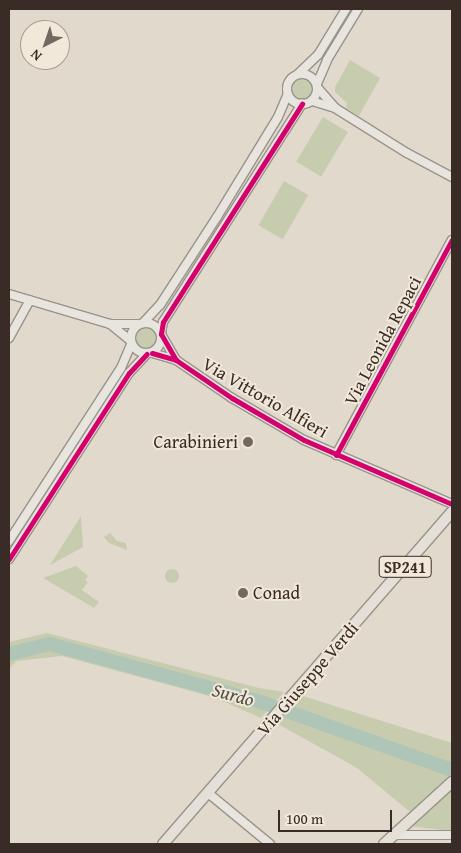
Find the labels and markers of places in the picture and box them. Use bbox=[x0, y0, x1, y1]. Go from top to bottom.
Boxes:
place label: Carabinieri bbox=[154, 431, 238, 453]
marker: Carabinieri bbox=[242, 436, 254, 448]
place label: Conad bbox=[253, 582, 300, 604]
marker: Conad bbox=[237, 587, 249, 599]

